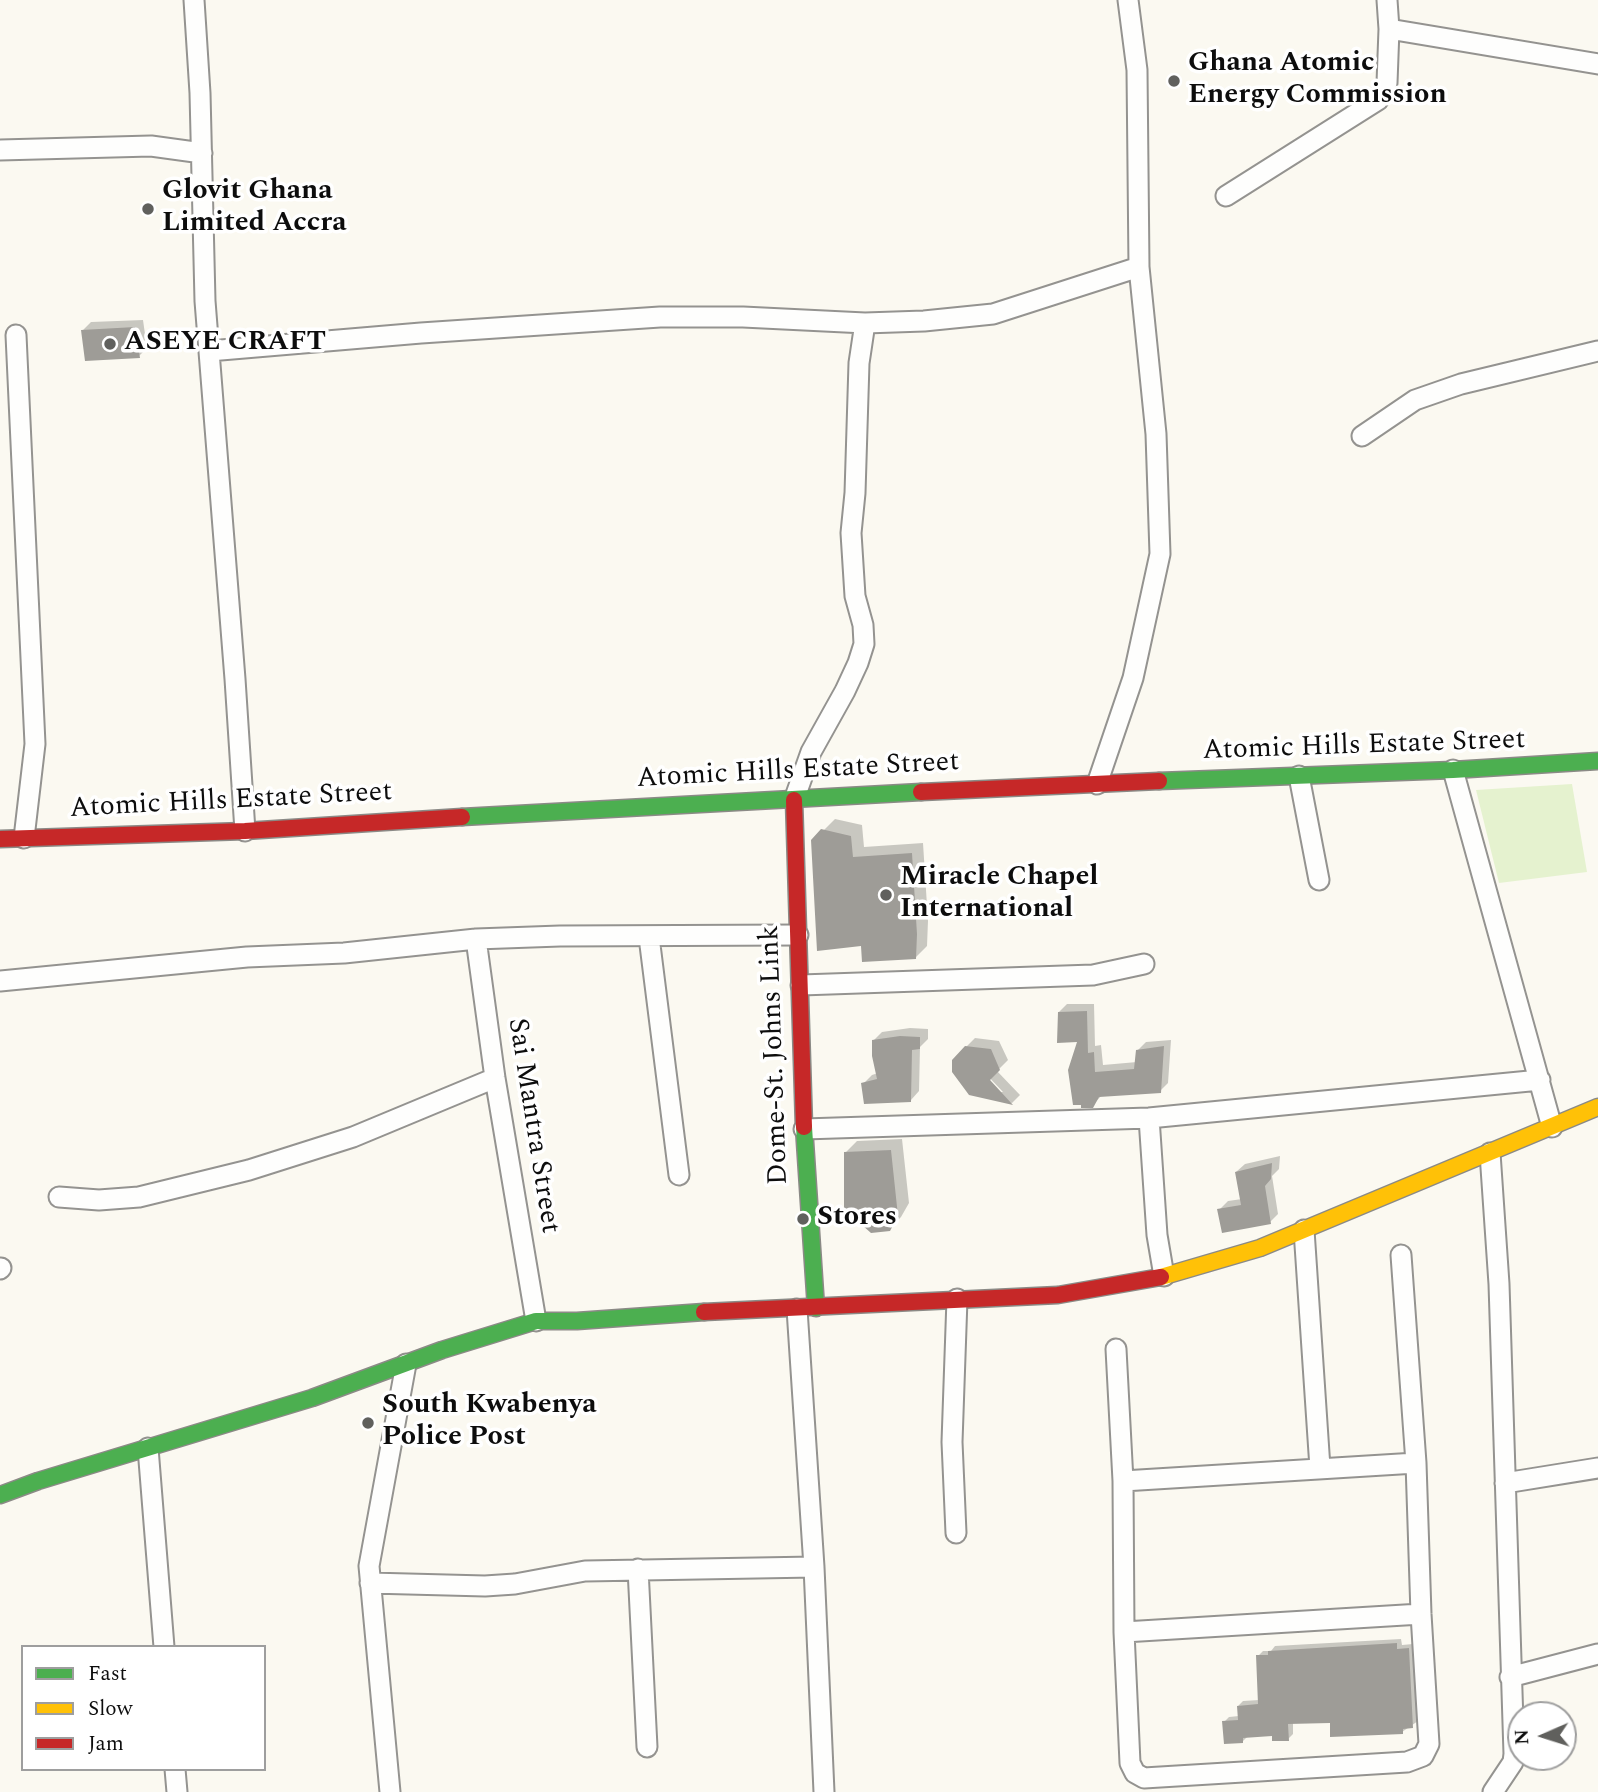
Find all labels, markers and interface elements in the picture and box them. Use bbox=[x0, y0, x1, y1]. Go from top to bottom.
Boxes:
place label: Ghana Atomic Energy Commission bbox=[1188, 48, 1447, 114]
marker: Ghana Atomic Energy Commission bbox=[1166, 73, 1182, 89]
place label: Glovit Ghana Limited Accra bbox=[162, 176, 347, 242]
marker: Glovit Ghana Limited Accra bbox=[140, 201, 156, 217]
place label: ASEYE CRAFT bbox=[124, 327, 326, 361]
marker: ASEYE CRAFT bbox=[102, 336, 118, 352]
street label: Atomic Hills Estate Street bbox=[1202, 725, 1526, 769]
street label: Atomic Hills Estate Street bbox=[636, 747, 960, 797]
street label: Atomic Hills Estate Street bbox=[69, 777, 393, 827]
place label: Miracle Chapel International bbox=[900, 862, 1098, 928]
marker: Miracle Chapel International bbox=[878, 887, 894, 903]
street label: Dome-St. Johns Link bbox=[755, 925, 797, 1185]
street label: Sai Mantra Street bbox=[498, 1016, 566, 1236]
place label: Stores bbox=[817, 1202, 897, 1236]
marker: Stores bbox=[795, 1211, 811, 1227]
place label: South Kwabenya Police Post bbox=[382, 1390, 597, 1456]
marker: South Kwabenya Police Post bbox=[360, 1415, 376, 1431]
legend bbox=[21, 1645, 266, 1771]
text: Fast bbox=[88, 1658, 127, 1690]
text: Slow bbox=[88, 1693, 132, 1725]
north arrow bbox=[1507, 1701, 1577, 1771]
text: Jam bbox=[88, 1728, 124, 1760]
text: N bbox=[1508, 1729, 1537, 1746]

